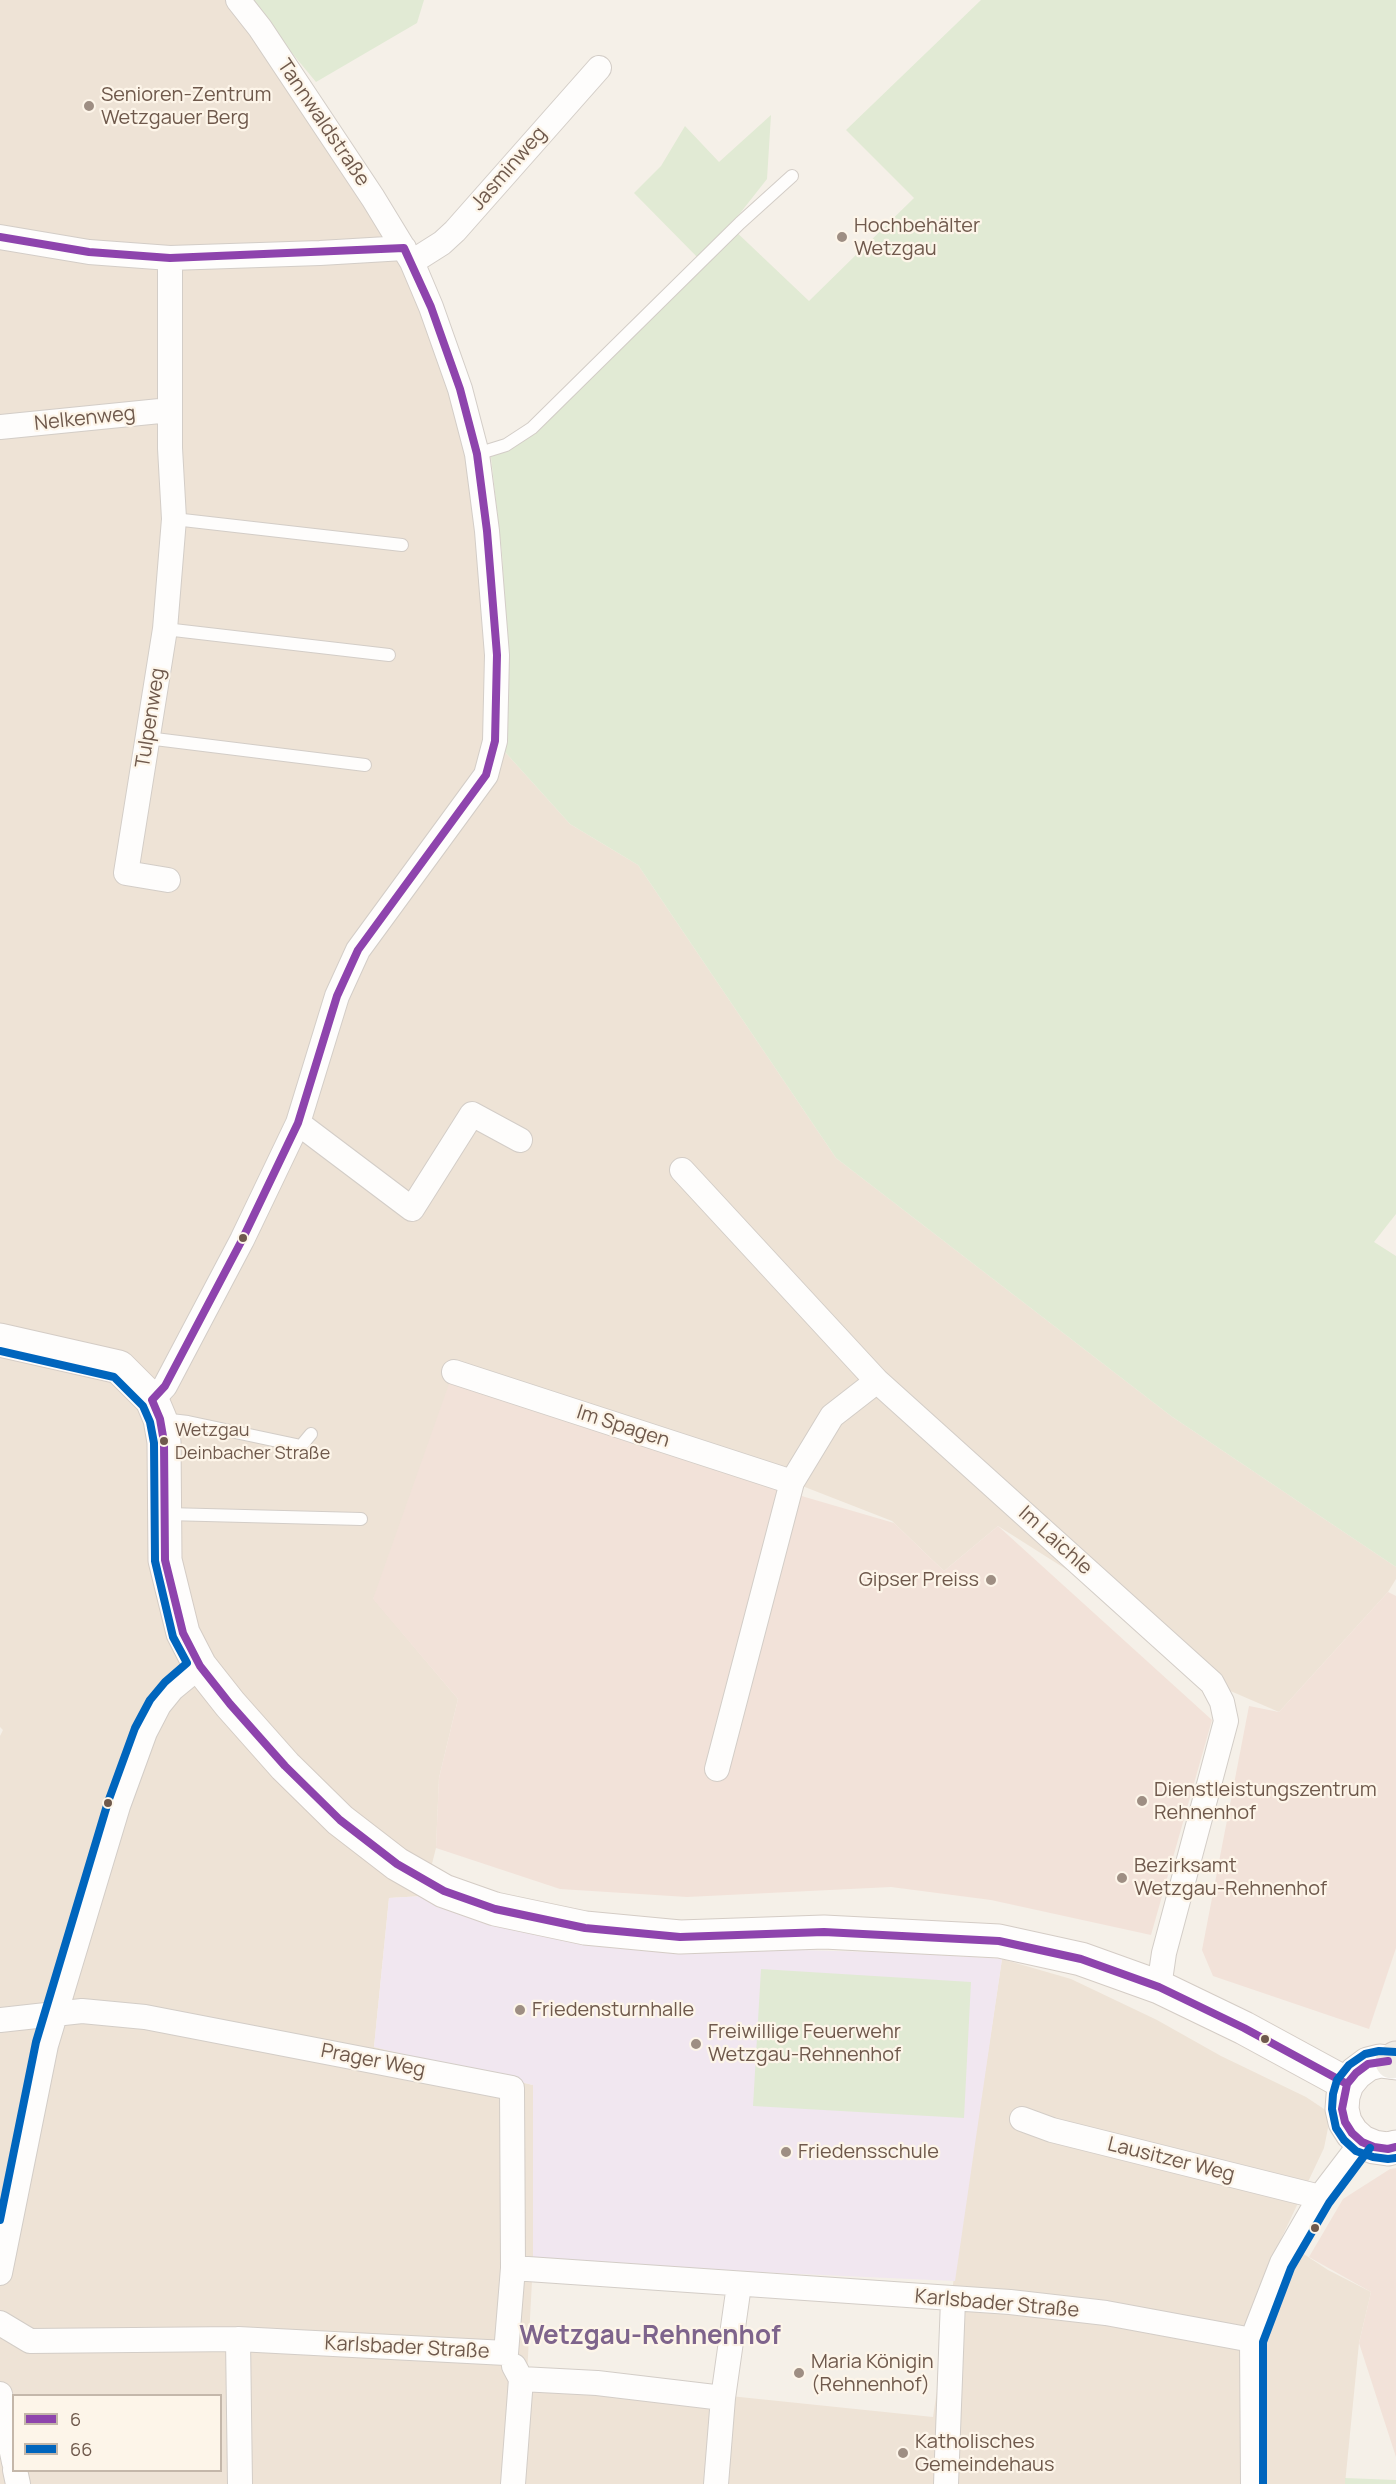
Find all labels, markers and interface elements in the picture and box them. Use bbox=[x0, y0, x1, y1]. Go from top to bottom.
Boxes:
street label: Tannwaldstraße bbox=[272, 55, 374, 191]
place label: Senioren-Zentrum Wetzgauer Berg bbox=[101, 83, 271, 130]
marker: Senioren-Zentrum Wetzgauer Berg bbox=[82, 99, 96, 113]
street label: Jasminweg bbox=[466, 122, 552, 216]
place label: Hochbehälter Wetzgau bbox=[854, 214, 980, 261]
marker: Hochbehälter Wetzgau bbox=[835, 230, 849, 244]
street label: Nelkenweg bbox=[33, 402, 137, 436]
street label: Tulpenweg bbox=[131, 666, 171, 770]
unlabelled marker bbox=[237, 1232, 249, 1244]
street label: Im Spagen bbox=[574, 1401, 672, 1453]
place label: Wetzgau Deinbacher Straße bbox=[175, 1420, 330, 1462]
marker: Wetzgau Deinbacher Straße bbox=[158, 1435, 170, 1447]
street label: Im Laichle bbox=[1013, 1502, 1097, 1580]
place label: Gipser Preiss bbox=[859, 1568, 979, 1592]
marker: Gipser Preiss bbox=[984, 1573, 998, 1587]
place label: Dienstleistungszentrum Rehnenhof bbox=[1154, 1778, 1377, 1825]
marker: Dienstleistungszentrum Rehnenhof bbox=[1135, 1794, 1149, 1808]
unlabelled marker bbox=[102, 1797, 114, 1809]
place label: Bezirksamt Wetzgau-Rehnenhof bbox=[1134, 1854, 1327, 1901]
marker: Bezirksamt Wetzgau-Rehnenhof bbox=[1115, 1871, 1129, 1885]
place label: Friedensturnhalle bbox=[532, 1998, 694, 2022]
marker: Friedensturnhalle bbox=[513, 2003, 527, 2017]
place label: Freiwillige Feuerwehr Wetzgau-Rehnenhof bbox=[708, 2020, 901, 2067]
unlabelled marker bbox=[1259, 2033, 1271, 2045]
marker: Freiwillige Feuerwehr Wetzgau-Rehnenhof bbox=[689, 2037, 703, 2051]
street label: Prager Weg bbox=[319, 2039, 427, 2083]
street label: Lausitzer Weg bbox=[1105, 2133, 1237, 2187]
place label: Friedensschule bbox=[798, 2140, 939, 2164]
marker: Friedensschule bbox=[779, 2145, 793, 2159]
unlabelled marker bbox=[1309, 2222, 1321, 2234]
street label: Karlsbader Straße bbox=[914, 2285, 1080, 2323]
district label: Wetzgau-Rehnenhof bbox=[519, 2321, 781, 2353]
street label: Karlsbader Straße bbox=[324, 2332, 490, 2364]
place label: Maria Königin (Rehnenhof) bbox=[811, 2350, 934, 2397]
marker: Maria Königin (Rehnenhof) bbox=[792, 2366, 806, 2380]
legend bbox=[12, 2394, 222, 2472]
text: 6 bbox=[70, 2407, 81, 2431]
place label: Katholisches Gemeindehaus bbox=[915, 2430, 1054, 2477]
text: 66 bbox=[70, 2437, 92, 2461]
marker: Katholisches Gemeindehaus bbox=[896, 2446, 910, 2460]

